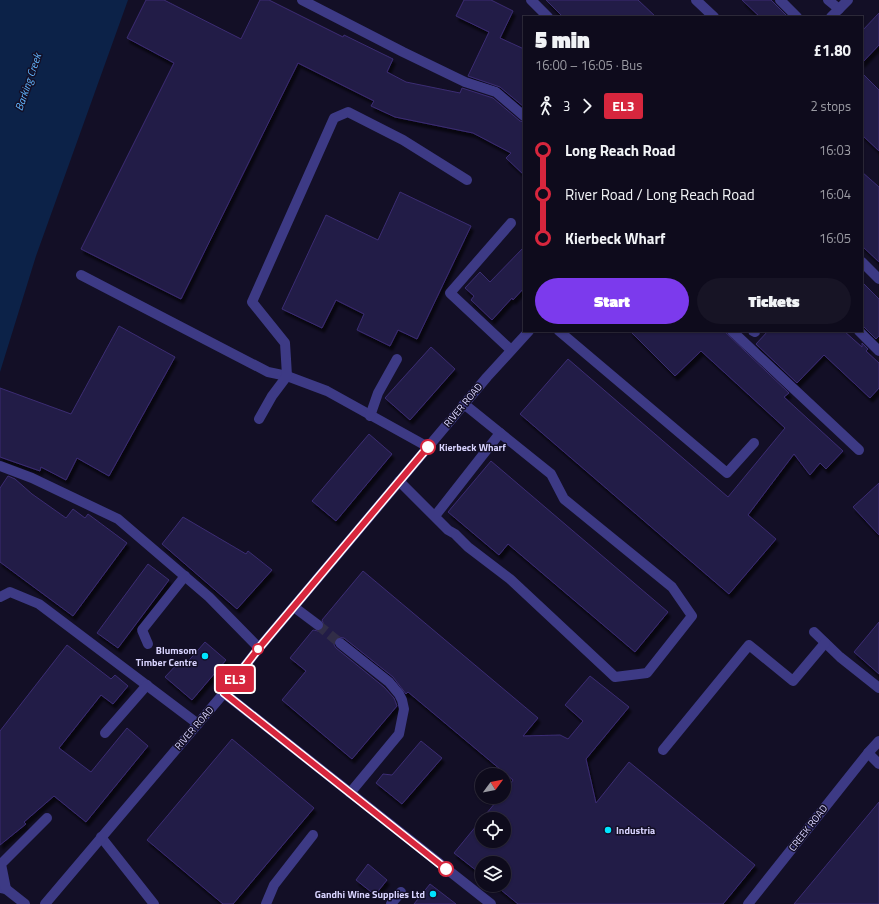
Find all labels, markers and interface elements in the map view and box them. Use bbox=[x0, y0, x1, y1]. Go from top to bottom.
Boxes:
text: 5 min bbox=[535, 23, 590, 57]
text: £1.80 bbox=[814, 39, 851, 62]
water label: Barking Creek bbox=[11, 50, 46, 113]
text: 16:00 – 16:05 · Bus bbox=[535, 55, 642, 75]
icon: walk bbox=[535, 95, 557, 117]
icon: forward bbox=[576, 95, 598, 117]
text: EL3 bbox=[612, 95, 635, 116]
text: 3 bbox=[563, 96, 570, 116]
text: 2 stops bbox=[810, 96, 851, 116]
text: Long Reach Road bbox=[565, 139, 676, 162]
text: 16:03 bbox=[819, 140, 851, 160]
text: River Road / Long Reach Road bbox=[565, 183, 755, 206]
text: 16:04 bbox=[819, 184, 851, 204]
text: Kierbeck Wharf bbox=[565, 227, 665, 250]
text: 16:05 bbox=[819, 228, 851, 248]
button: Start bbox=[535, 278, 689, 324]
button: Tickets bbox=[697, 278, 851, 324]
street label: RIVER ROAD bbox=[440, 380, 486, 430]
marker: Kierbeck Wharf bbox=[420, 439, 436, 455]
place label: Kierbeck Wharf bbox=[439, 440, 506, 455]
place label: Blumsom Timber Centre bbox=[136, 643, 197, 670]
unlabelled marker bbox=[252, 643, 264, 655]
marker: Blumsom Timber Centre bbox=[200, 651, 210, 661]
line badge: EL3 bbox=[212, 666, 258, 692]
text: EL3 bbox=[224, 668, 246, 689]
street label: RIVER ROAD bbox=[171, 703, 217, 753]
north arrow bbox=[475, 768, 511, 804]
map controls bbox=[475, 768, 511, 892]
street label: CREEK ROAD bbox=[785, 801, 831, 855]
button: locate bbox=[475, 812, 511, 848]
place label: Industria bbox=[616, 823, 655, 838]
marker: Industria bbox=[603, 825, 613, 835]
button: layers bbox=[475, 856, 511, 892]
unlabelled marker bbox=[438, 861, 454, 877]
place label: Gandhi Wine Supplies Ltd bbox=[315, 887, 425, 902]
marker: Gandhi Wine Supplies Ltd bbox=[428, 889, 438, 899]

